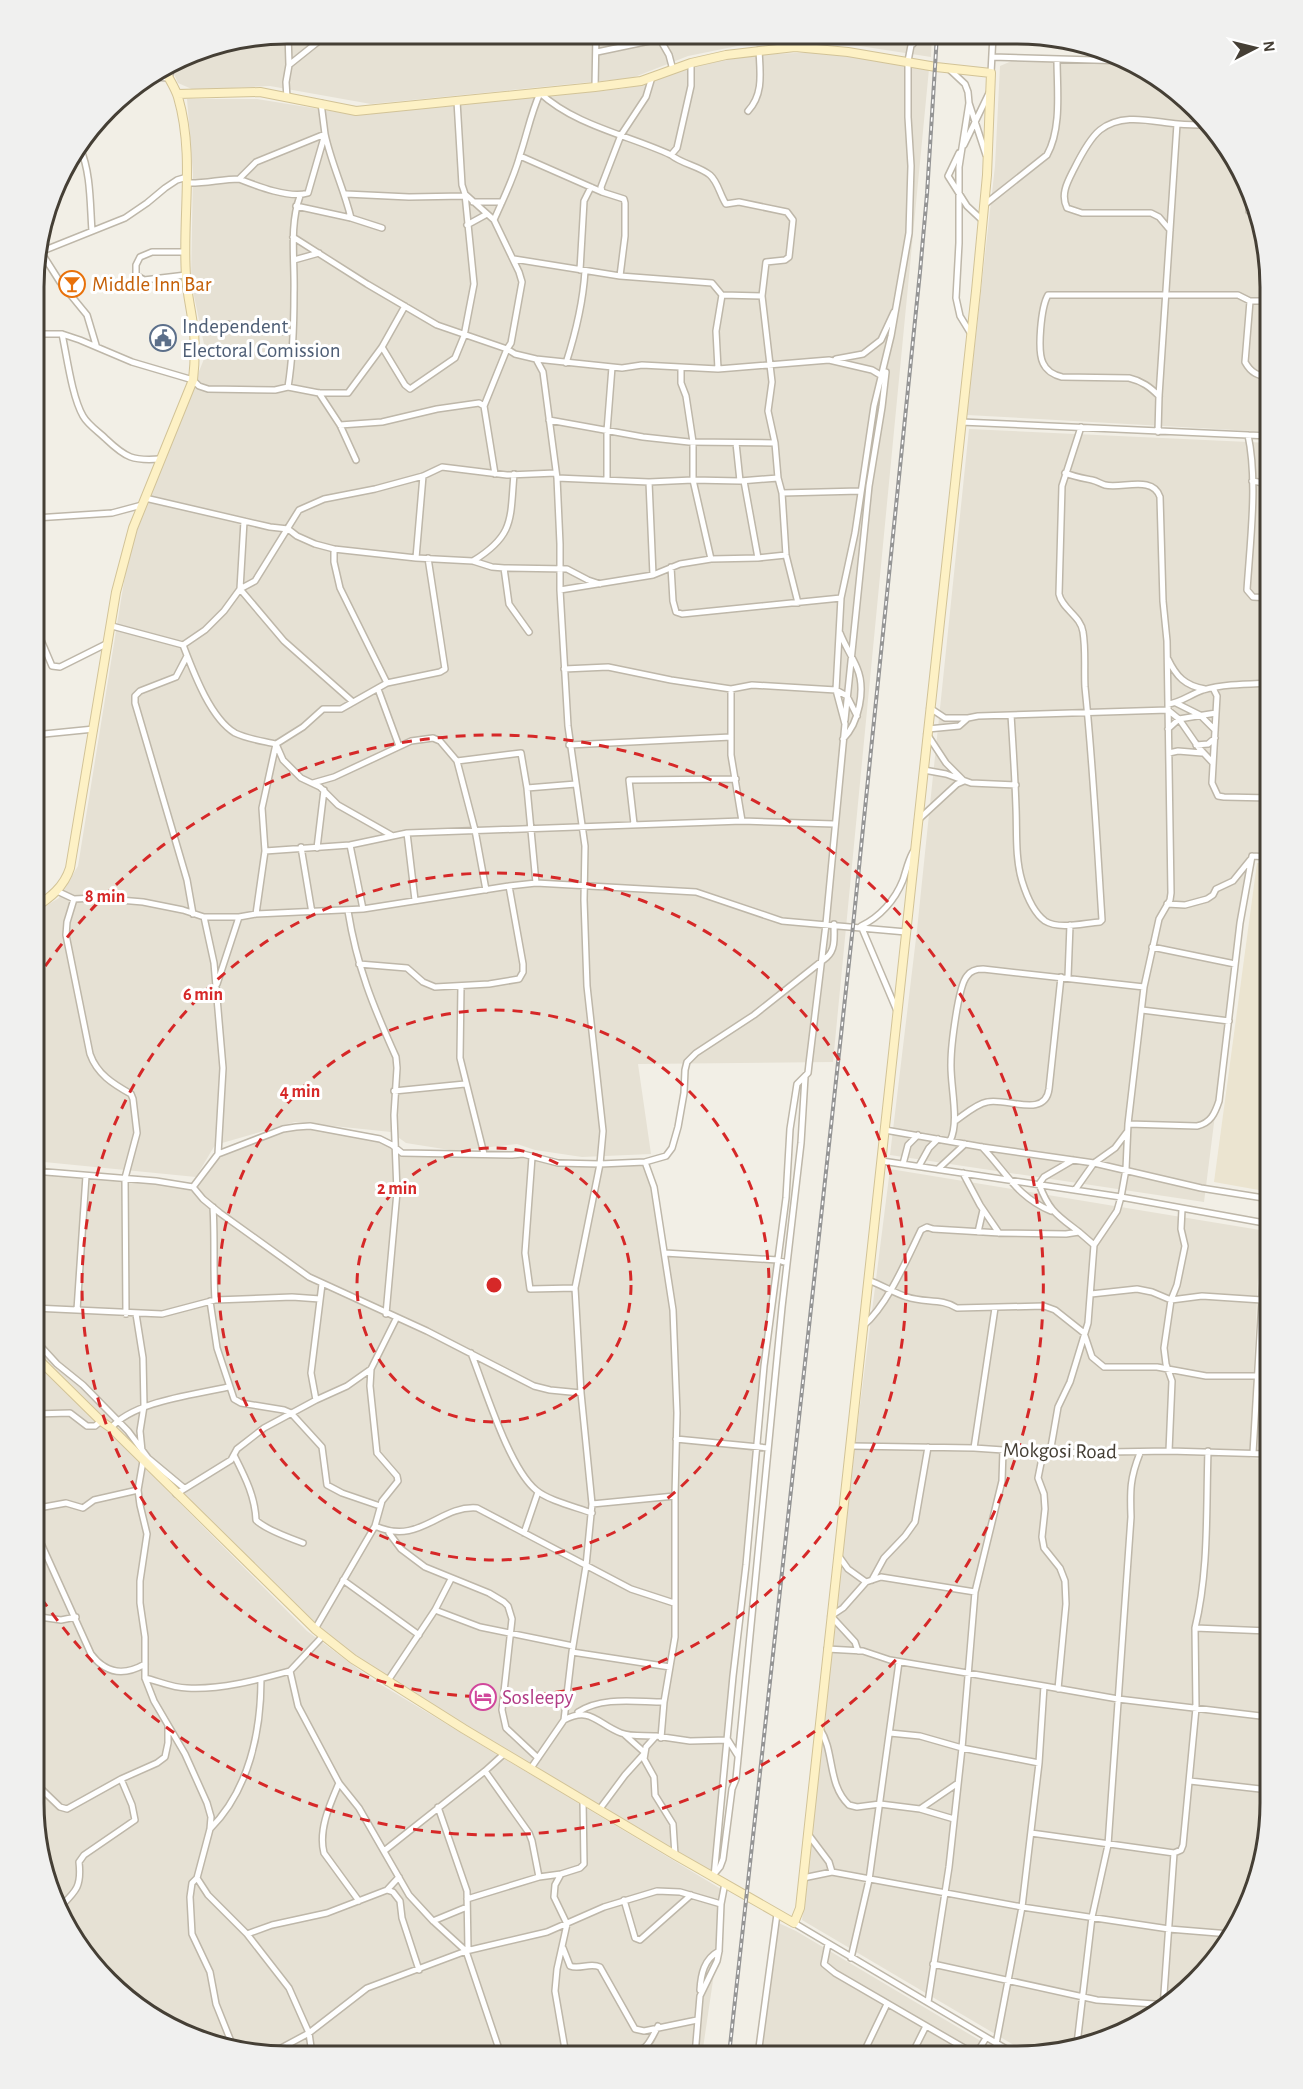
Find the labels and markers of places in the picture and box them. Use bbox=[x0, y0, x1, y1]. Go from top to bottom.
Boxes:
bar icon: Middle Inn Bar bbox=[57, 269, 87, 299]
place label: Middle Inn Bar bbox=[92, 274, 212, 295]
place label: Independent Electoral Comission bbox=[182, 316, 341, 361]
public building icon: Independent Electoral Comission bbox=[148, 323, 178, 353]
centre of rings bbox=[484, 1275, 504, 1295]
hotel icon: Sosleepy bbox=[468, 1682, 498, 1712]
place label: Sosleepy bbox=[502, 1687, 574, 1708]

